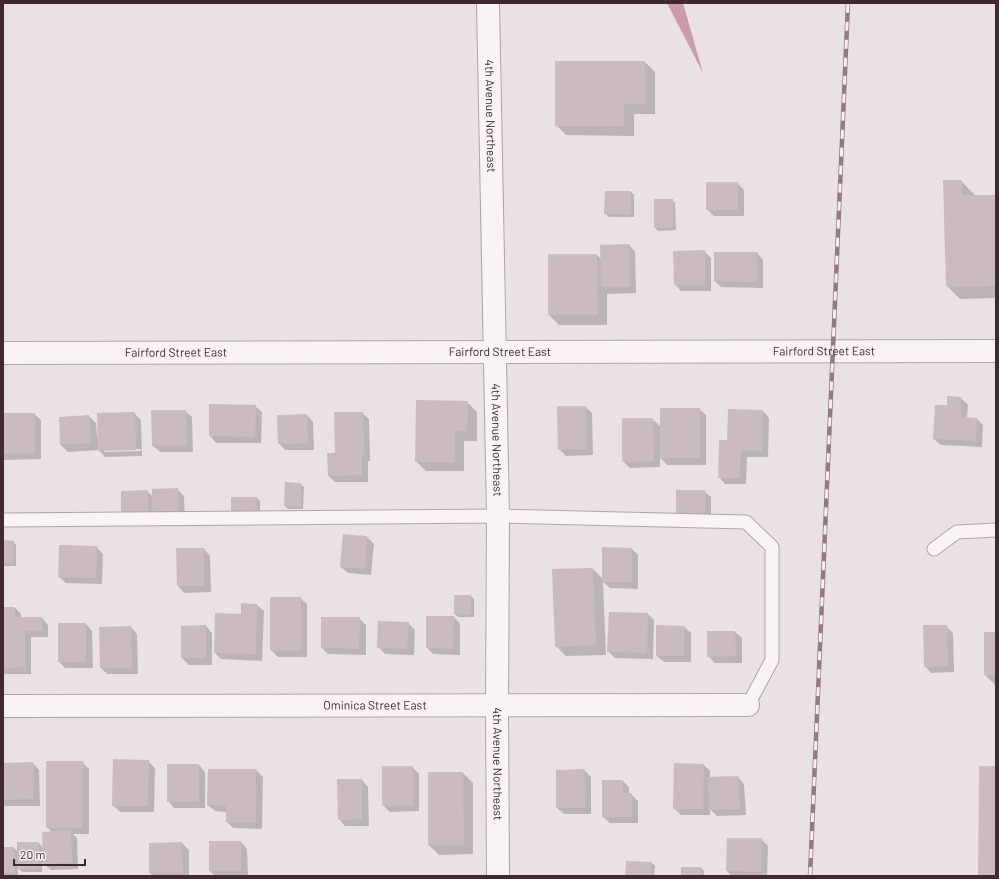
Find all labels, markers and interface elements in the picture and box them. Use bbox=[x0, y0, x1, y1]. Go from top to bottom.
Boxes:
street label: 4th Avenue Northeast bbox=[483, 59, 499, 173]
street label: Fairford Street East bbox=[773, 343, 875, 357]
street label: Fairford Street East bbox=[449, 344, 551, 358]
street label: Fairford Street East bbox=[125, 345, 227, 359]
street label: 4th Avenue Northeast bbox=[489, 383, 506, 497]
street label: Ominica Street East bbox=[323, 697, 427, 712]
street label: 4th Avenue Northeast bbox=[491, 707, 506, 820]
scale bar bbox=[14, 841, 85, 867]
text: 20 m bbox=[20, 847, 46, 861]

